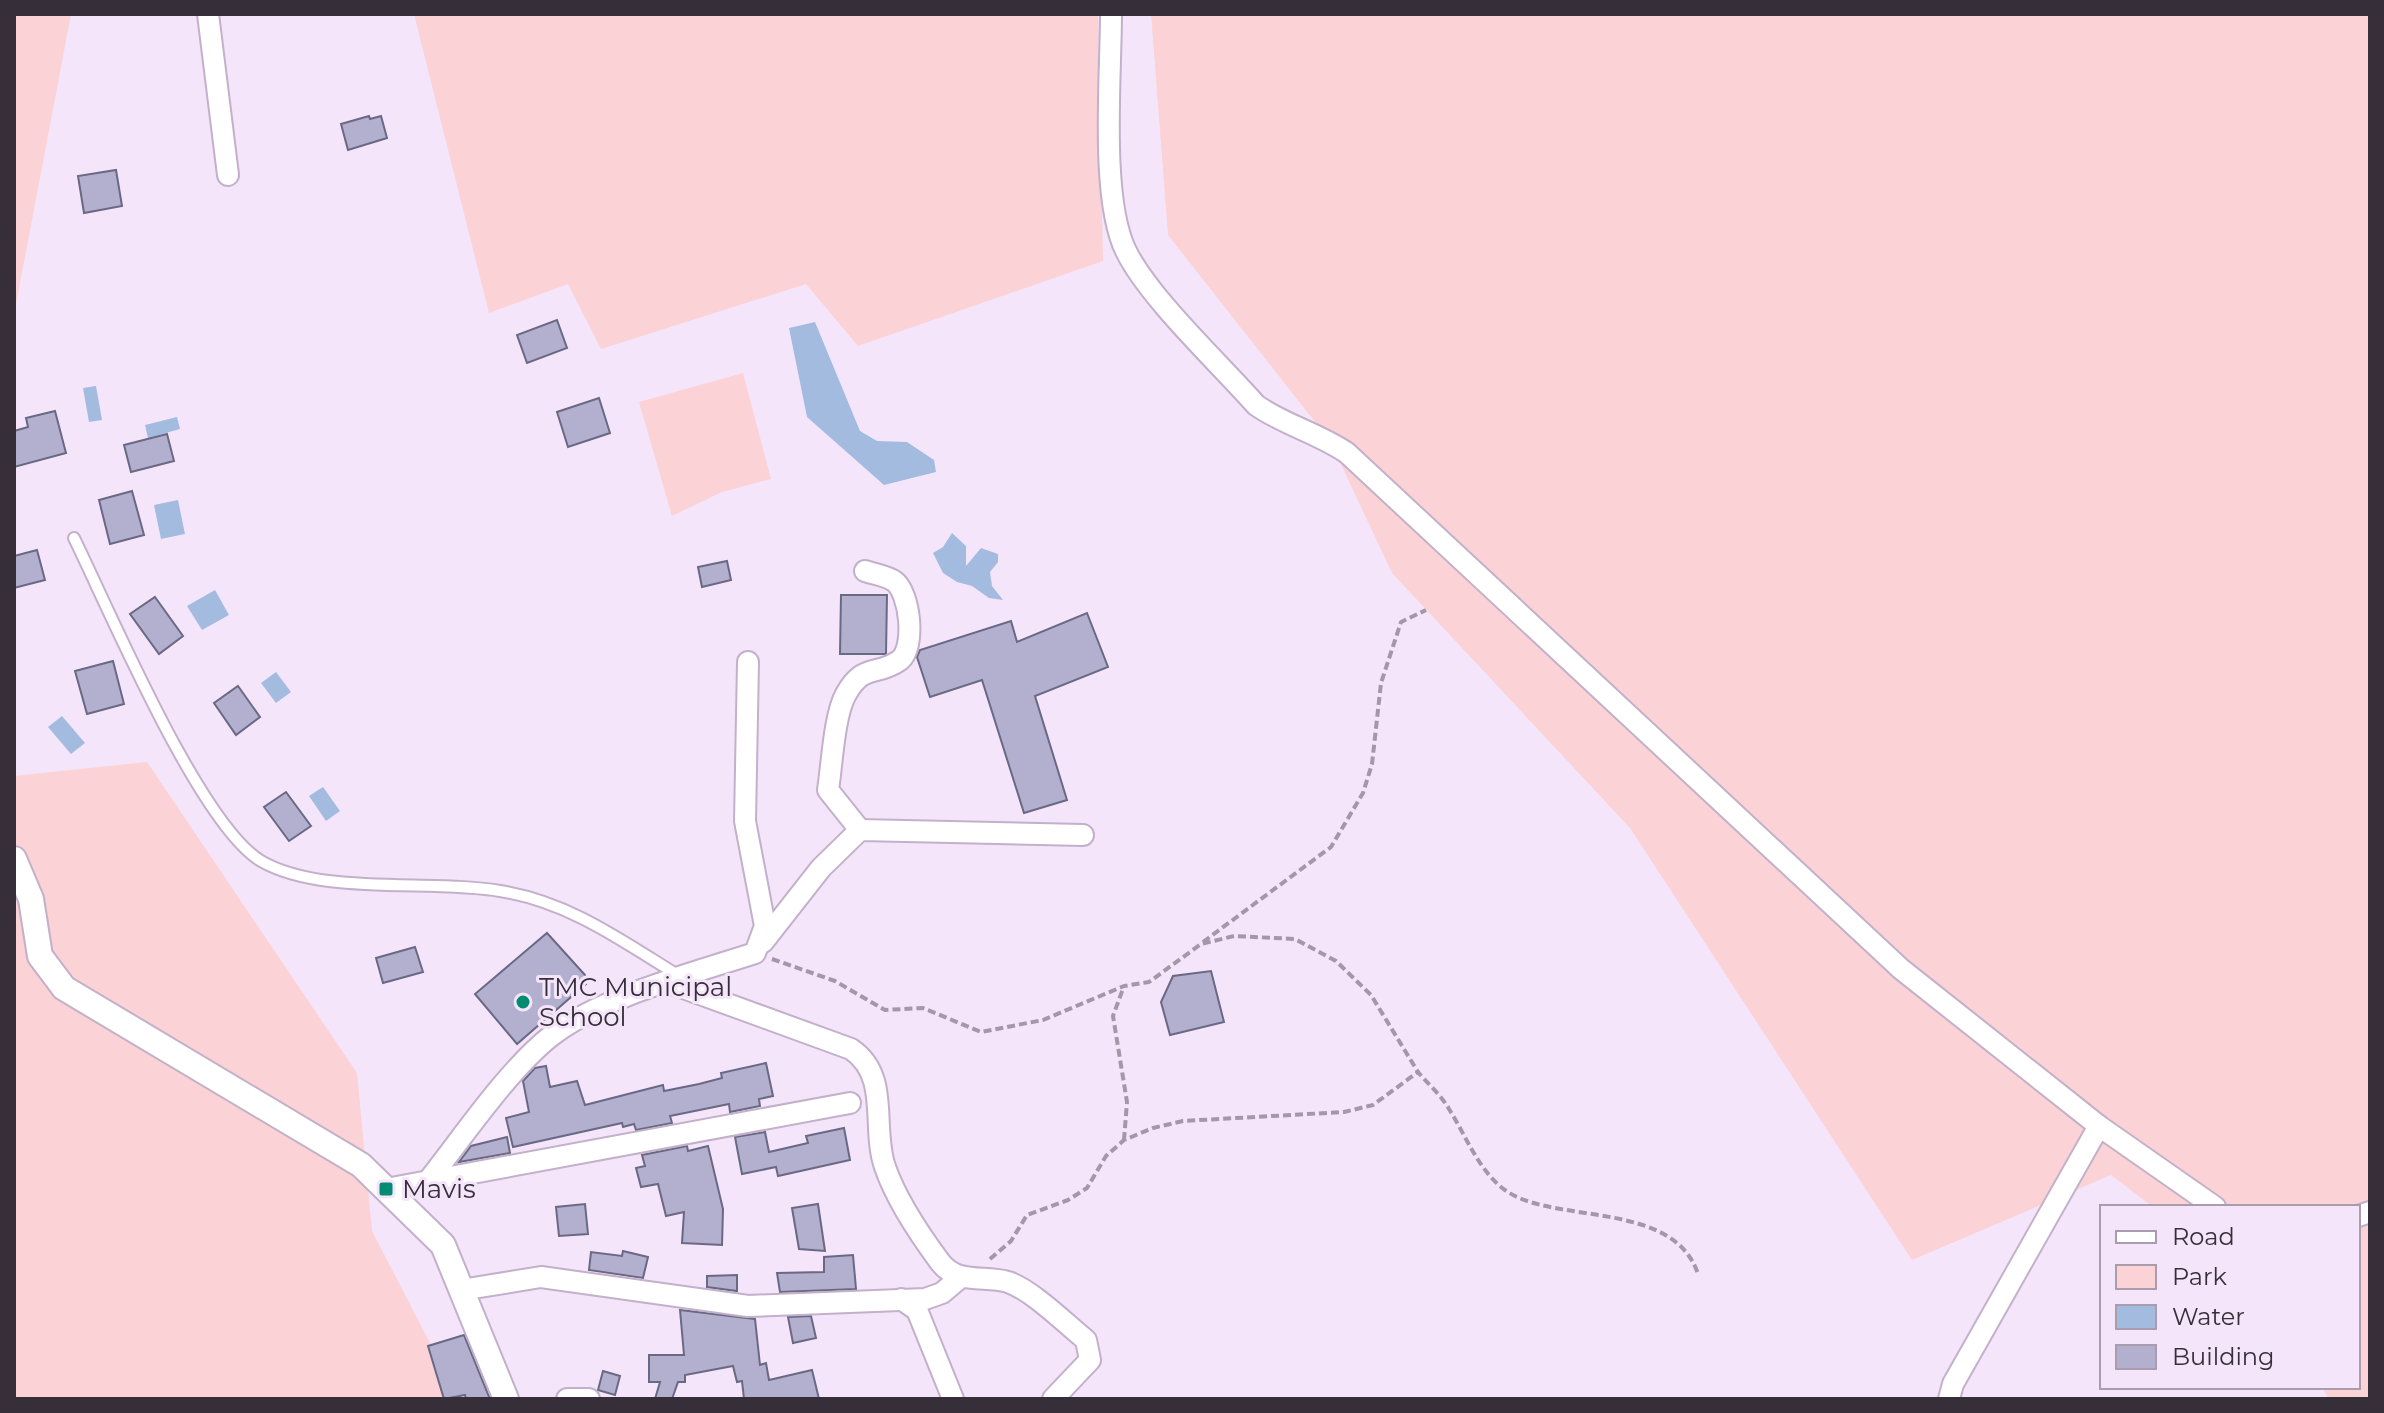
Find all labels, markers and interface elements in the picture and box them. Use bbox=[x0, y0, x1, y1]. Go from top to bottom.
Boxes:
place label: TMC Municipal School bbox=[539, 971, 732, 1033]
marker: TMC Municipal School bbox=[514, 993, 532, 1011]
place label: Mavis bbox=[402, 1173, 476, 1205]
marker: Mavis bbox=[377, 1180, 395, 1198]
legend bbox=[2100, 1205, 2360, 1389]
text: Road bbox=[2172, 1222, 2235, 1251]
text: Park bbox=[2172, 1262, 2227, 1291]
text: Water bbox=[2172, 1302, 2245, 1331]
text: Building bbox=[2172, 1342, 2275, 1371]

